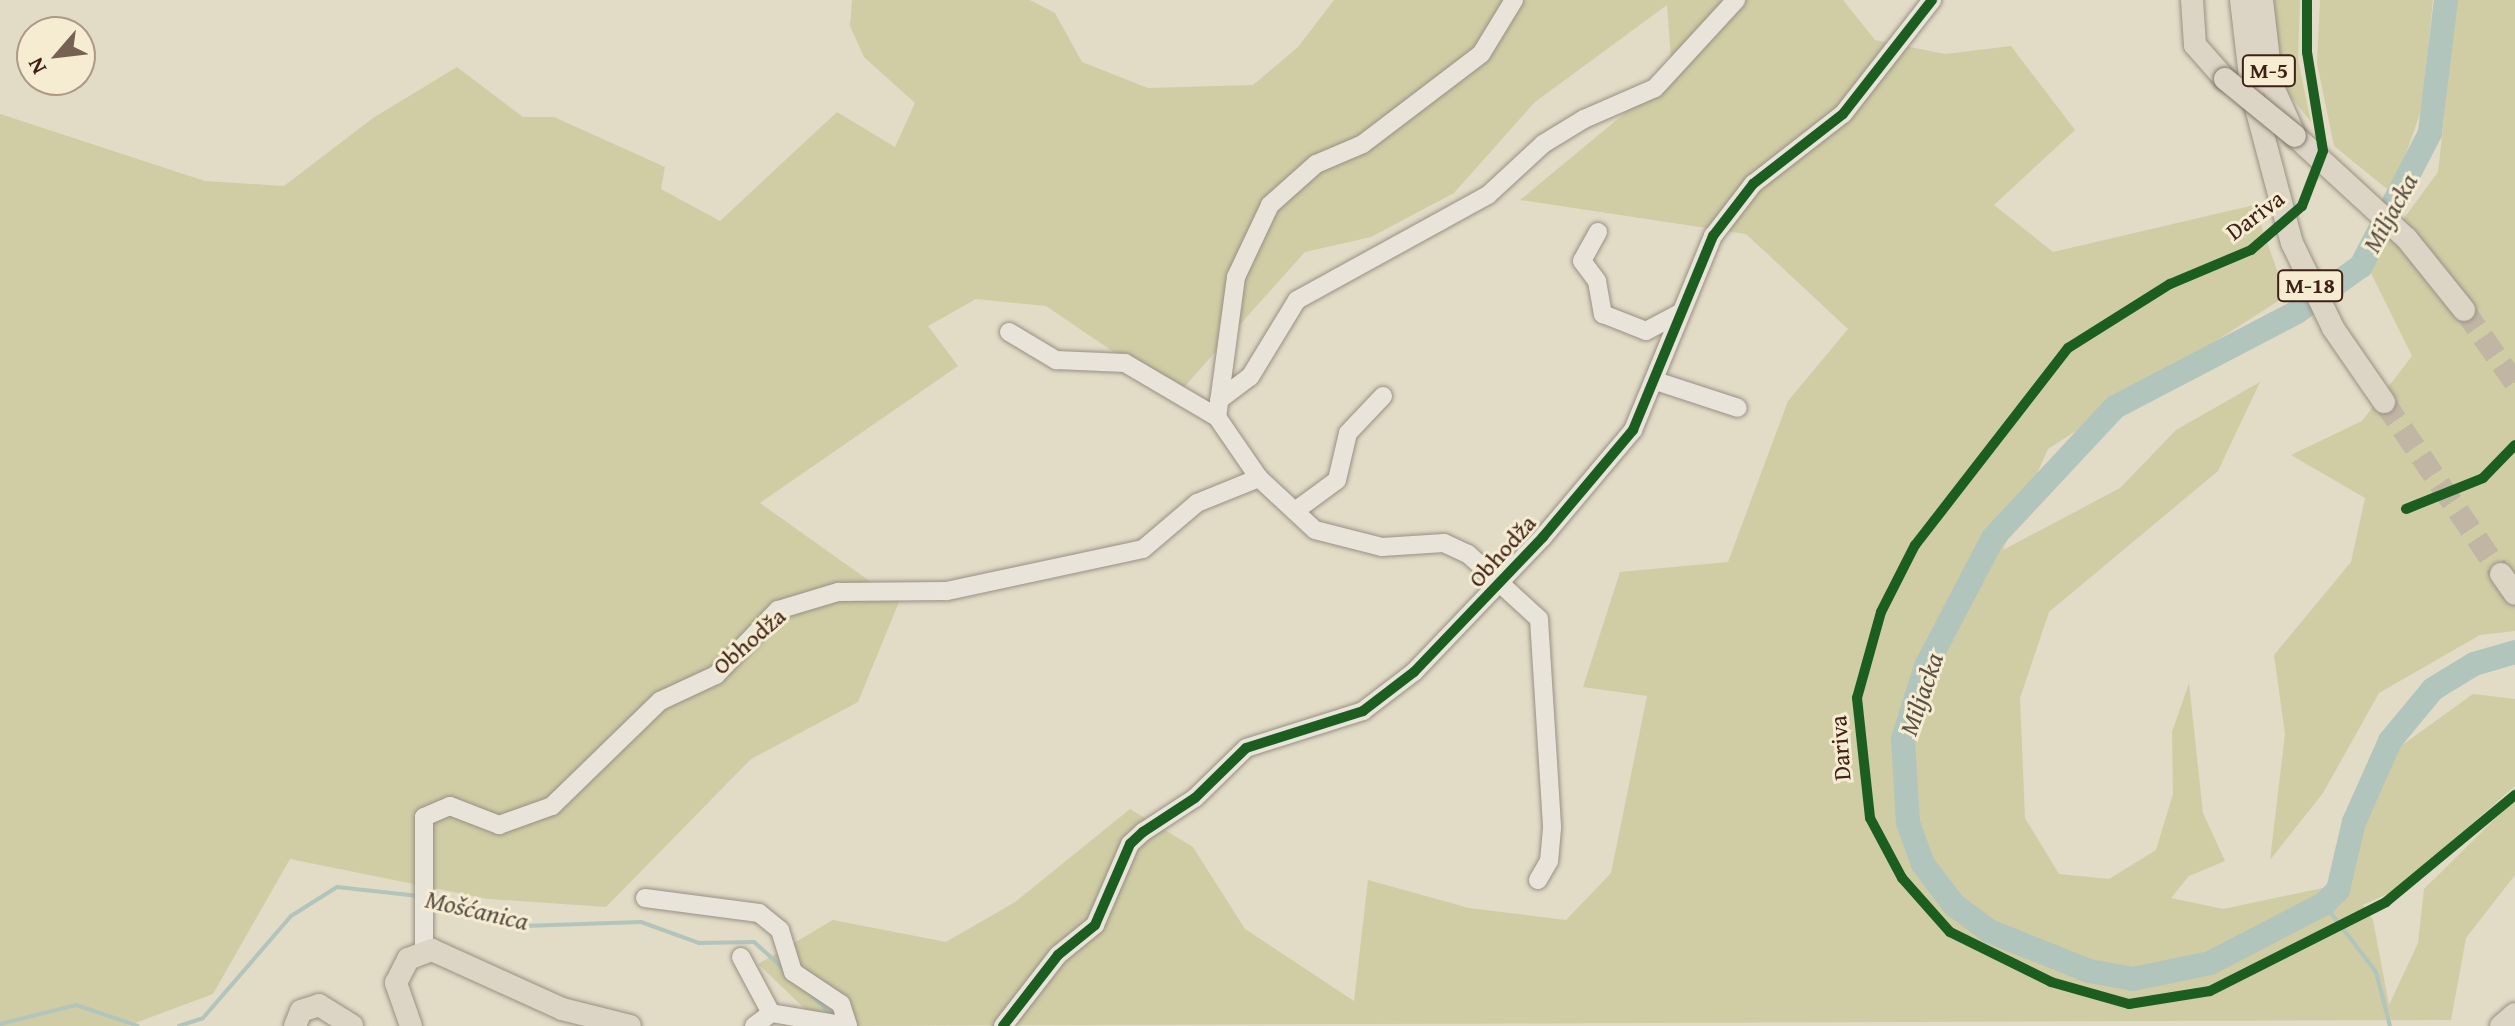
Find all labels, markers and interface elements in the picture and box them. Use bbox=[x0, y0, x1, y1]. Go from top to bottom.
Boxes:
north arrow bbox=[16, 16, 96, 96]
text: N bbox=[19, 52, 54, 80]
road number: M-5 bbox=[2241, 53, 2297, 89]
water label: Miljacka bbox=[2356, 168, 2424, 258]
street label: Dariva bbox=[2220, 184, 2290, 246]
road number: M-18 bbox=[2276, 268, 2344, 304]
street label: Obhodža bbox=[1462, 509, 1542, 593]
street label: Obhodža bbox=[707, 601, 791, 681]
water label: Miljacka bbox=[1892, 649, 1950, 739]
street label: Dariva bbox=[1823, 714, 1857, 782]
water label: Mošćanica bbox=[422, 883, 532, 937]

